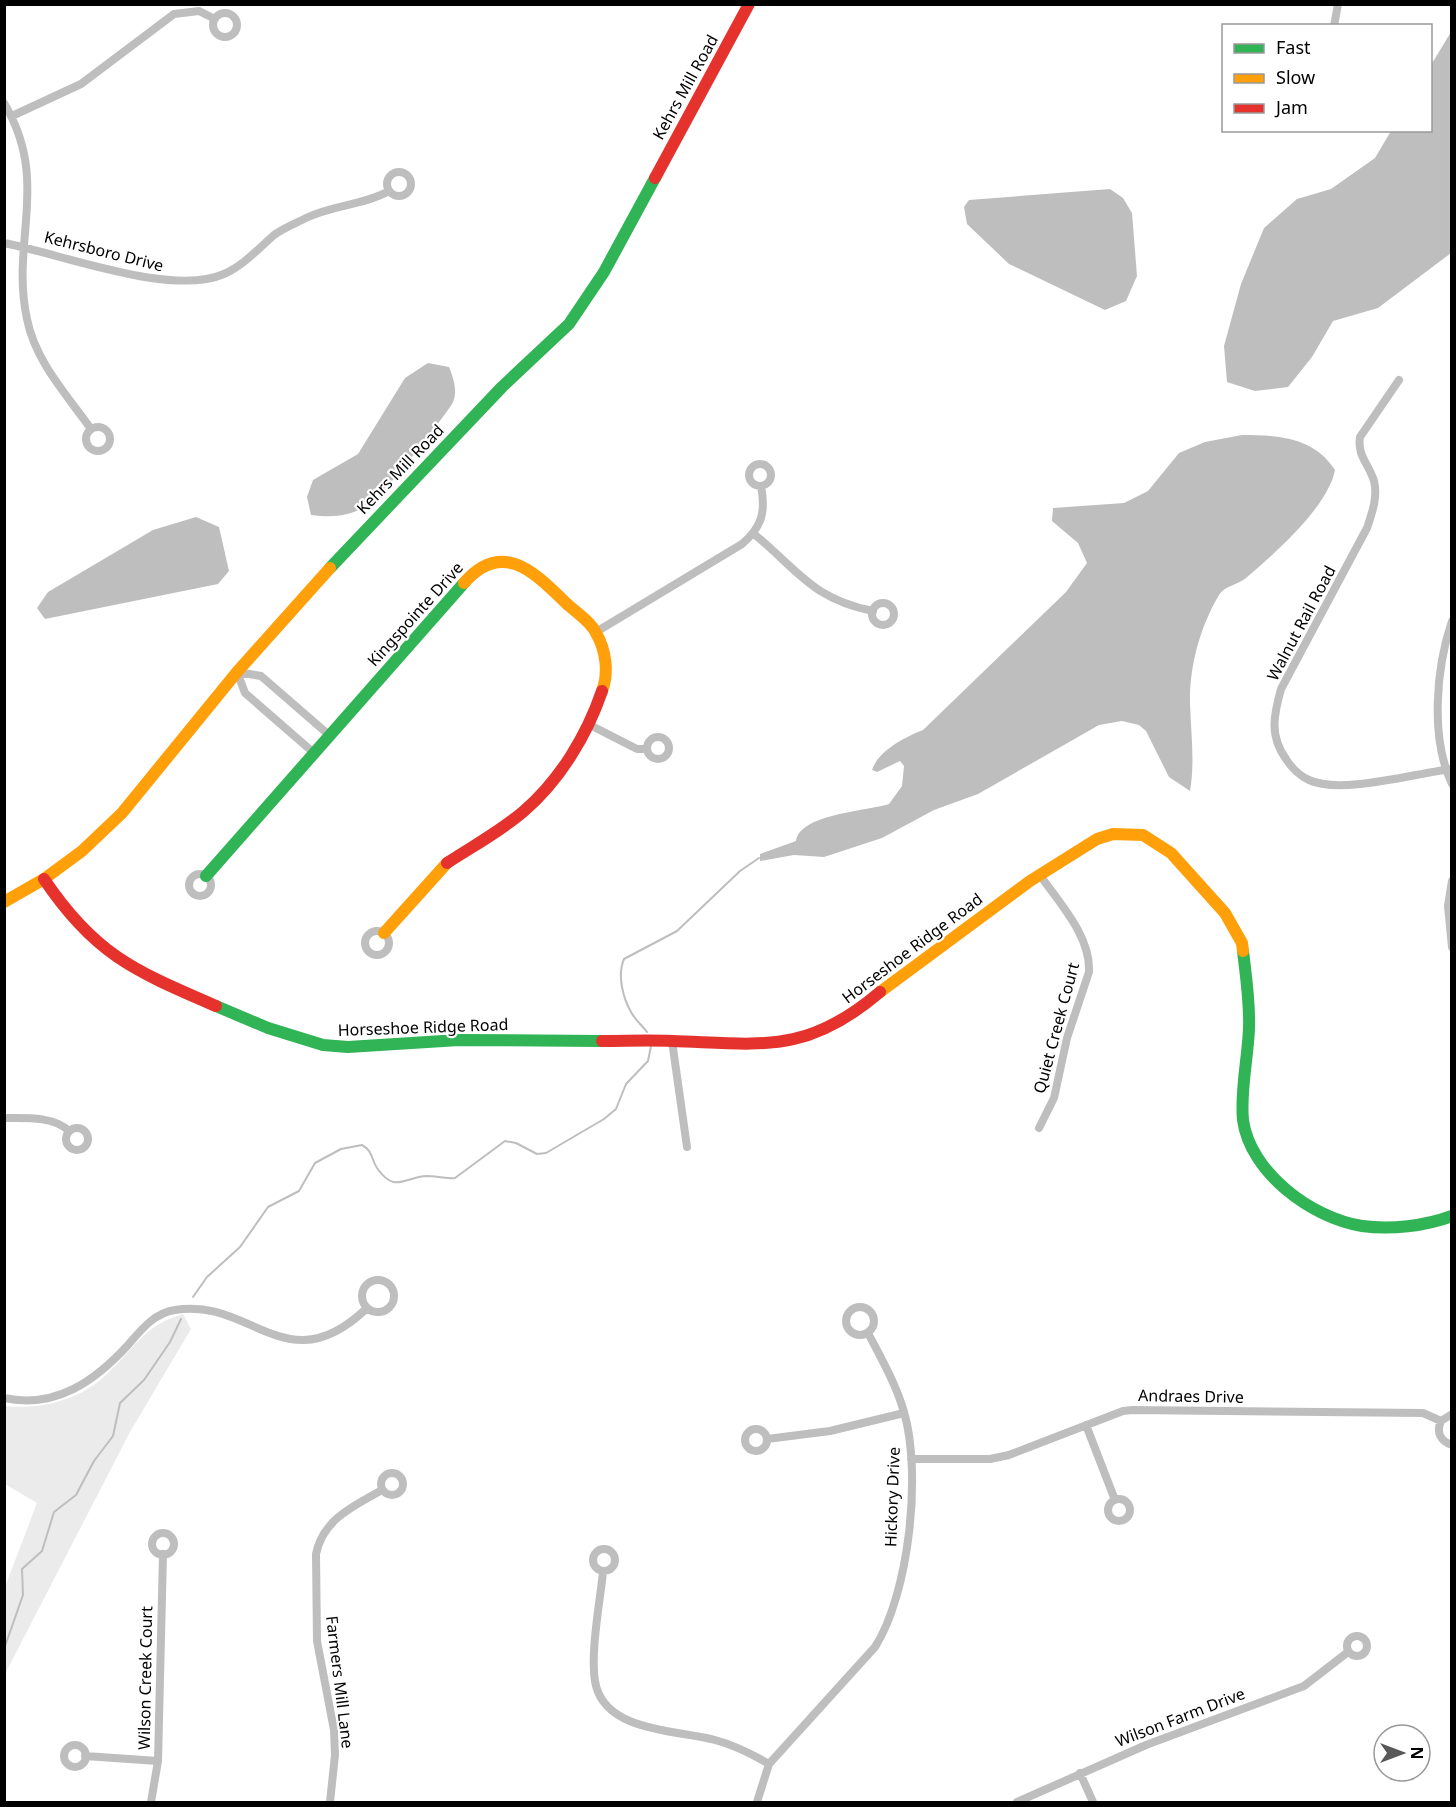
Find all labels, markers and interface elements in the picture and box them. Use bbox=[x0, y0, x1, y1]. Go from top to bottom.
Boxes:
legend bbox=[1222, 24, 1432, 132]
street label: Kehrs Mill Road bbox=[647, 31, 723, 143]
text: Fast bbox=[1276, 35, 1311, 59]
text: Slow bbox=[1276, 65, 1315, 89]
text: Jam bbox=[1274, 95, 1308, 119]
street label: Kehrsboro Drive bbox=[42, 226, 166, 276]
street label: Kehrs Mill Road bbox=[352, 419, 448, 519]
street label: Kingspointe Drive bbox=[362, 557, 468, 671]
street label: Walnut Rail Road bbox=[1261, 562, 1341, 684]
street label: Horseshoe Ridge Road bbox=[837, 888, 987, 1008]
street label: Quiet Creek Court bbox=[1028, 960, 1084, 1096]
street label: Horseshoe Ridge Road bbox=[337, 1013, 509, 1041]
street label: Andraes Drive bbox=[1138, 1384, 1244, 1408]
street label: Hickory Drive bbox=[879, 1446, 905, 1548]
street label: Wilson Creek Court bbox=[133, 1606, 157, 1750]
street label: Farmers Mill Lane bbox=[321, 1614, 359, 1750]
street label: Wilson Farm Drive bbox=[1112, 1682, 1248, 1752]
north arrow bbox=[1372, 1723, 1432, 1783]
text: N bbox=[1406, 1746, 1428, 1760]

